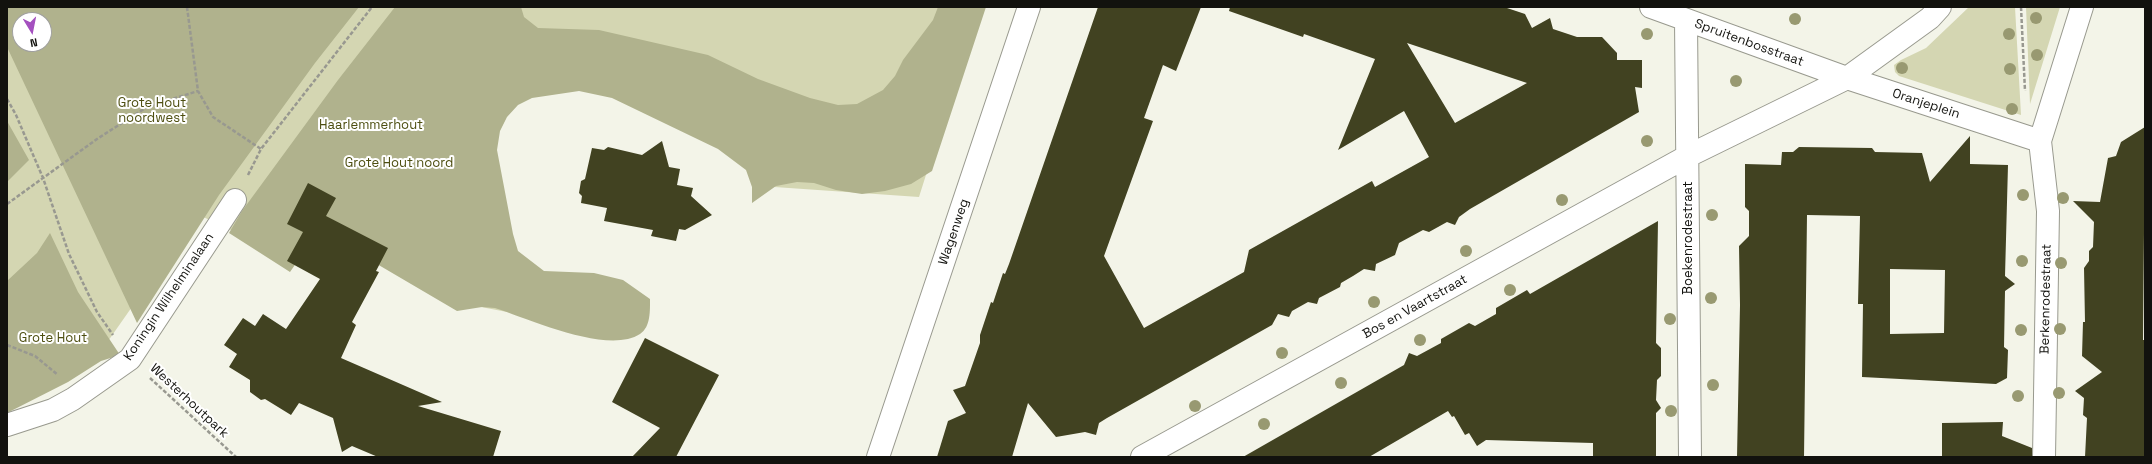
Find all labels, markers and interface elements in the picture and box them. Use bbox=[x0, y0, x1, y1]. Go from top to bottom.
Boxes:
north arrow bbox=[12, 12, 52, 52]
street label: Spruitenbosstraat bbox=[1692, 16, 1806, 70]
text: N bbox=[29, 35, 39, 50]
street label: Oranjeplein bbox=[1890, 86, 1962, 122]
park label: Grote Hout noordwest bbox=[118, 95, 186, 126]
park label: Haarlemmerhout bbox=[319, 117, 423, 133]
park label: Grote Hout noord bbox=[345, 155, 453, 171]
street label: Boekenrodestraat bbox=[1680, 181, 1696, 295]
street label: Wagenweg bbox=[935, 197, 973, 267]
street label: Koningin Wilhelminalaan bbox=[121, 230, 217, 364]
street label: Berkenrodestraat bbox=[2037, 244, 2055, 354]
street label: Bos en Vaartstraat bbox=[1360, 272, 1470, 342]
park label: Grote Hout bbox=[19, 330, 87, 346]
street label: Westerhoutpark bbox=[147, 361, 231, 441]

